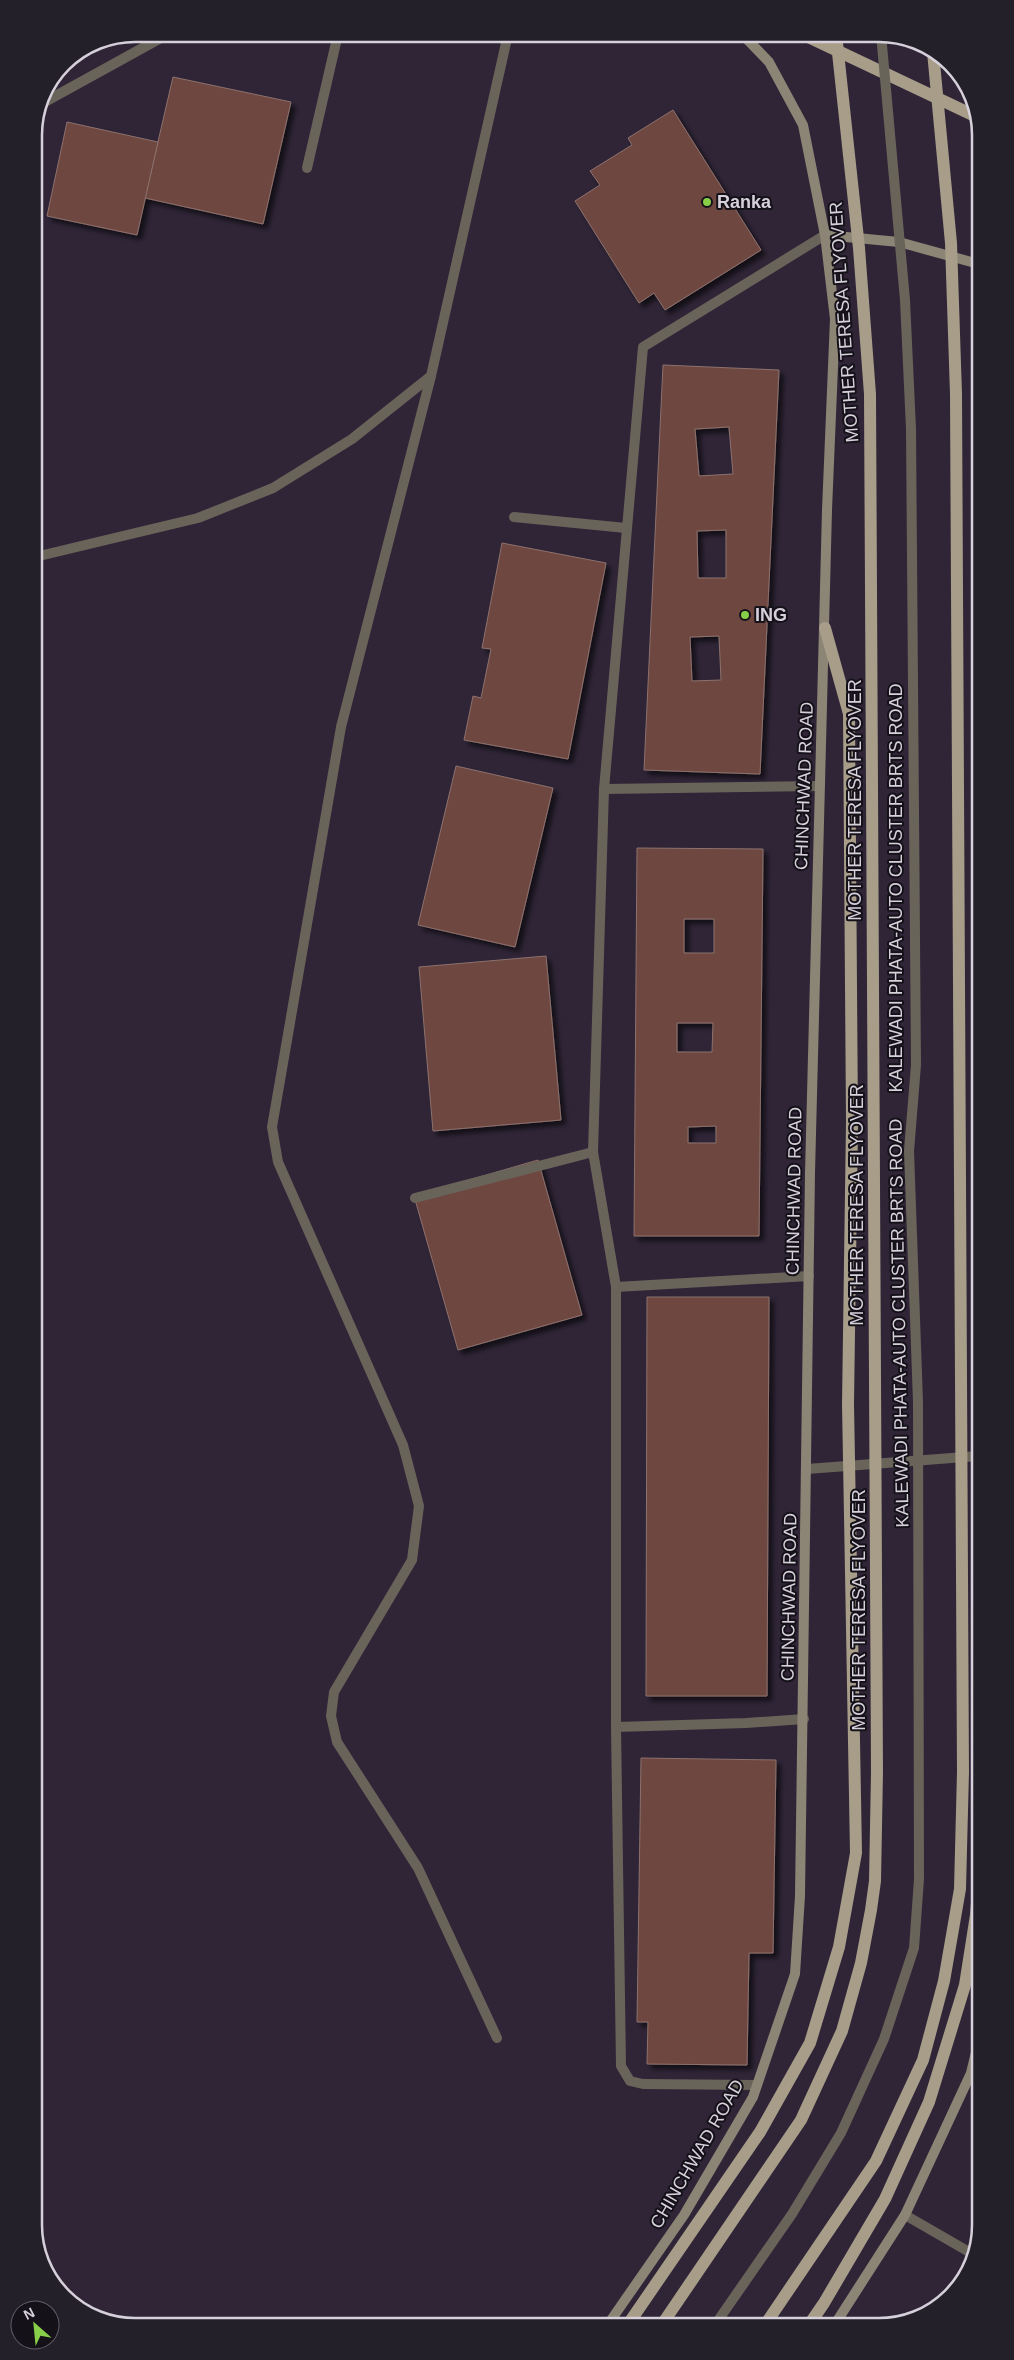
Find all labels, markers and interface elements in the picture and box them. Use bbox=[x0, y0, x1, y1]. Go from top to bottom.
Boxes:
place label: Ranka bbox=[717, 192, 772, 212]
marker: Ranka bbox=[701, 196, 713, 208]
street label: MOTHER TERESA FLYOVER bbox=[826, 201, 862, 443]
place label: ING bbox=[755, 605, 787, 625]
marker: ING bbox=[739, 609, 751, 621]
street label: MOTHER TERESA FLYOVER bbox=[845, 679, 865, 921]
street label: KALEWADI PHATA-AUTO CLUSTER BRTS ROAD bbox=[886, 683, 906, 1093]
street label: CHINCHWAD ROAD bbox=[791, 702, 817, 870]
street label: MOTHER TERESA FLYOVER bbox=[847, 1084, 867, 1326]
street label: CHINCHWAD ROAD bbox=[783, 1107, 805, 1275]
street label: KALEWADI PHATA-AUTO CLUSTER BRTS ROAD bbox=[885, 1118, 913, 1528]
street label: MOTHER TERESA FLYOVER bbox=[849, 1489, 869, 1731]
street label: CHINCHWAD ROAD bbox=[778, 1513, 800, 1681]
street label: CHINCHWAD ROAD bbox=[646, 2076, 748, 2232]
north arrow bbox=[10, 2300, 60, 2350]
text: N bbox=[21, 2304, 37, 2323]

